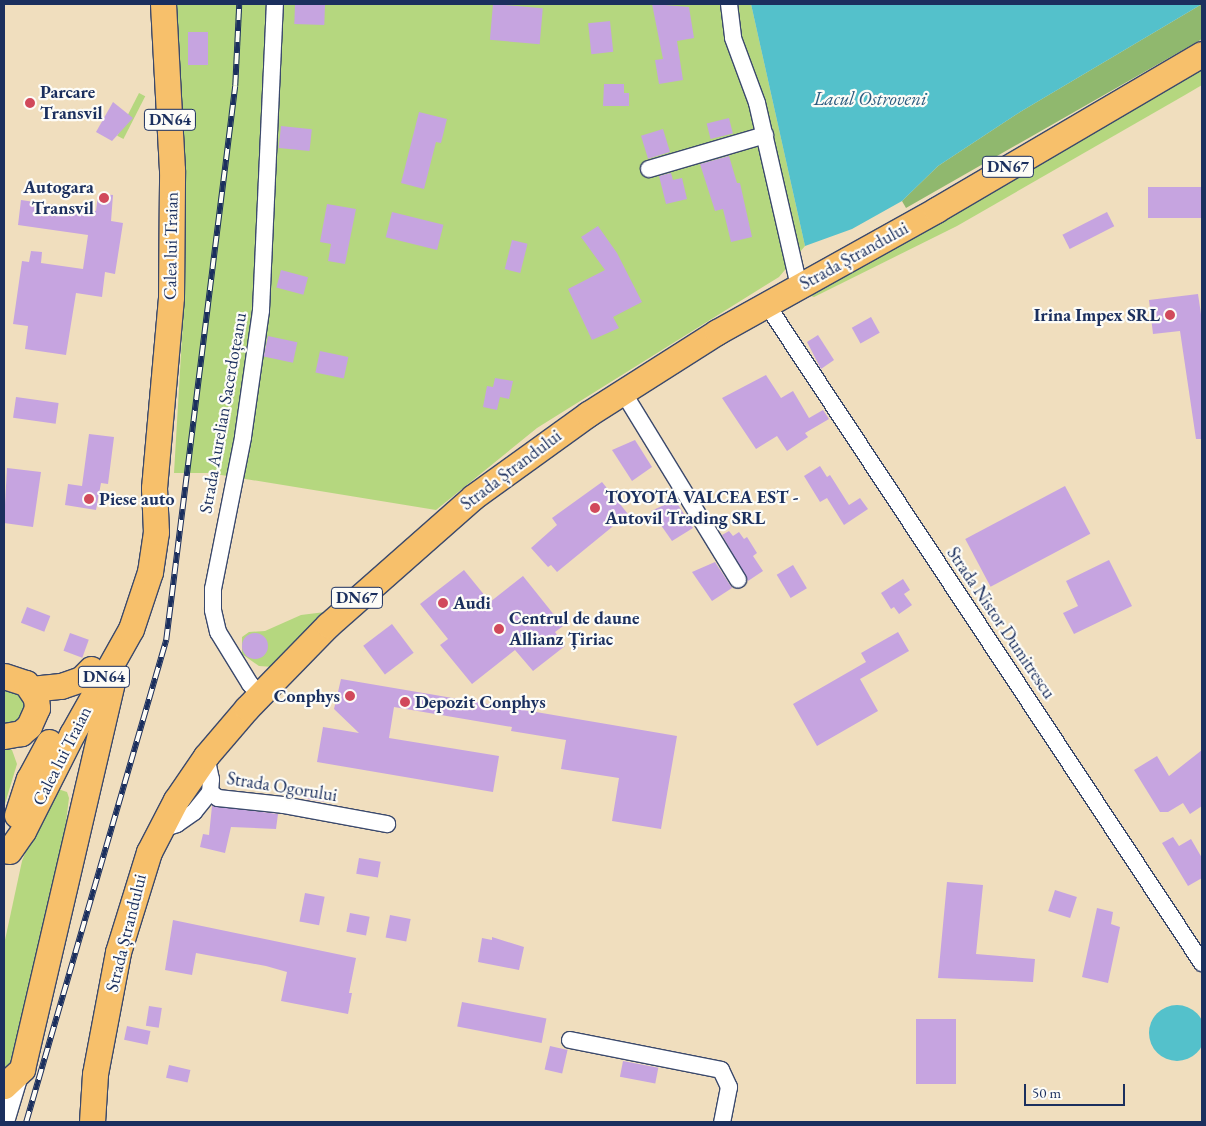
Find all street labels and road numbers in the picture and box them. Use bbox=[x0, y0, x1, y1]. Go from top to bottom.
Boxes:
road number: DN64 bbox=[144, 106, 196, 134]
road number: DN67 bbox=[982, 154, 1034, 180]
street label: Calea lui Traian bbox=[159, 192, 183, 300]
street label: Strada Ștrandului bbox=[796, 217, 912, 295]
street label: Strada Aurelian Sacerdoțeanu bbox=[195, 311, 251, 515]
street label: Strada Ștrandului bbox=[456, 425, 566, 515]
street label: Strada Nistor Dumitrescu bbox=[942, 543, 1060, 703]
road number: DN67 bbox=[331, 584, 383, 612]
road number: DN64 bbox=[78, 664, 130, 690]
street label: Calea lui Traian bbox=[28, 703, 96, 809]
street label: Strada Ogorului bbox=[225, 768, 339, 806]
street label: Strada Ștrandului bbox=[101, 872, 151, 994]

